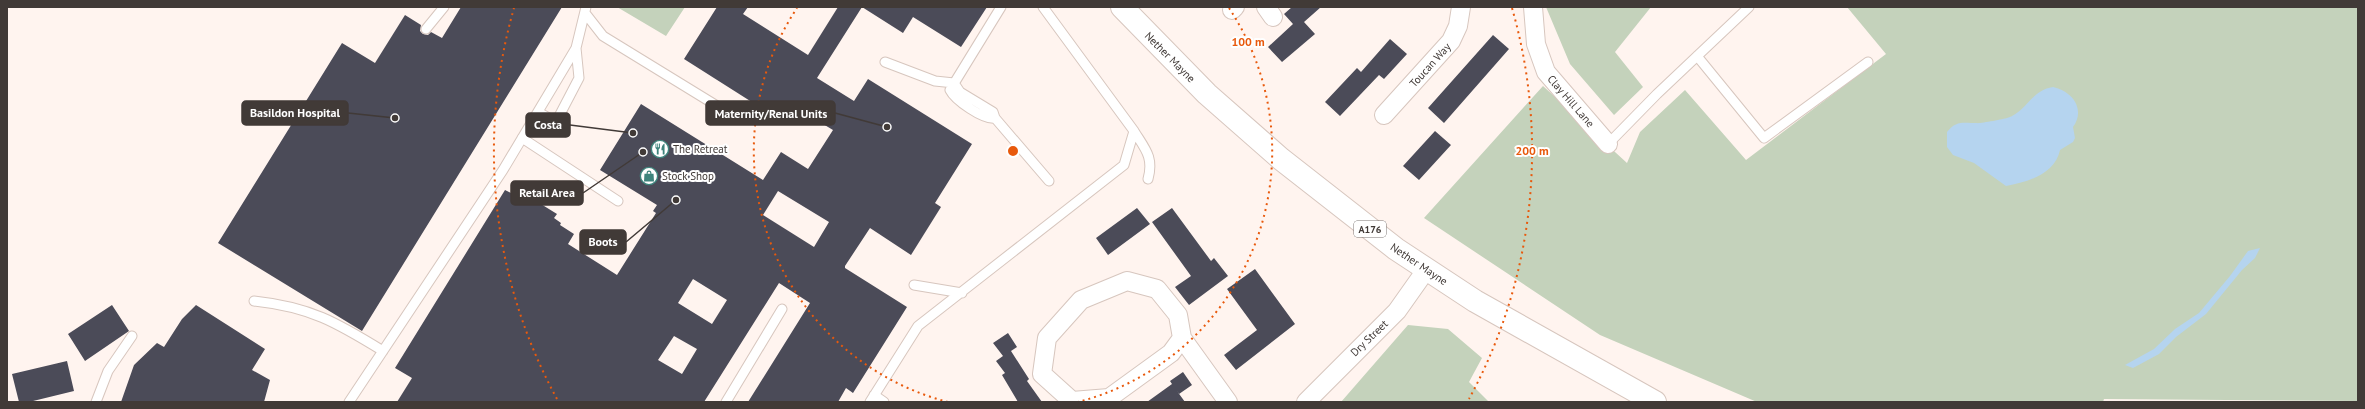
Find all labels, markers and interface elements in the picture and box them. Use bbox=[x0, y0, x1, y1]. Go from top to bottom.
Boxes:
street label: Nether Mayne bbox=[1142, 29, 1199, 86]
text: 100 m bbox=[1231, 34, 1265, 49]
street label: Toucan Way bbox=[1406, 39, 1454, 90]
street label: Clay Hill Lane bbox=[1544, 72, 1598, 130]
callout: Basildon Hospital bbox=[242, 101, 348, 125]
callout: Maternity/Renal Units bbox=[706, 101, 835, 125]
text: Basildon Hospital bbox=[250, 105, 340, 120]
text: Maternity/Renal Units bbox=[715, 106, 827, 121]
callout: Costa bbox=[526, 113, 570, 137]
text: Costa bbox=[534, 117, 562, 132]
restaurant icon: The Retreat bbox=[650, 139, 670, 159]
place label: The Retreat bbox=[673, 142, 728, 156]
text: 200 m bbox=[1515, 143, 1549, 158]
centre of rings bbox=[1006, 144, 1020, 158]
shop icon: Stock Shop bbox=[639, 166, 659, 186]
place label: Stock Shop bbox=[662, 169, 714, 183]
callout: Retail Area bbox=[511, 181, 583, 205]
text: Retail Area bbox=[519, 185, 575, 200]
road number: A176 bbox=[1354, 221, 1386, 237]
callout: Boots bbox=[580, 230, 626, 254]
text: Boots bbox=[588, 234, 618, 249]
street label: Nether Mayne bbox=[1388, 240, 1451, 288]
street label: Dry Street bbox=[1347, 317, 1391, 359]

